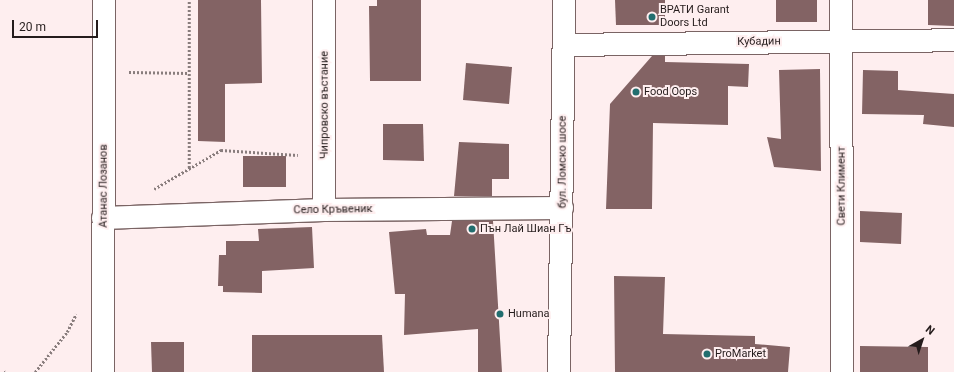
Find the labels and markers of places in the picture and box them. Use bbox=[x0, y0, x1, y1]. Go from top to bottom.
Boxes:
place label: ВРАТИ Garant Doors Ltd bbox=[660, 4, 729, 30]
marker: ВРАТИ Garant Doors Ltd bbox=[647, 12, 657, 22]
place label: Food Oops bbox=[644, 85, 697, 99]
marker: Food Oops bbox=[631, 87, 641, 97]
place label: Пън Лай Шиан Гъ bbox=[480, 222, 571, 236]
marker: Пън Лай Шиан Гъ bbox=[467, 224, 477, 234]
place label: Humana bbox=[508, 307, 550, 321]
marker: Humana bbox=[495, 309, 505, 319]
place label: ProMarket bbox=[715, 347, 766, 361]
marker: ProMarket bbox=[702, 349, 712, 359]

